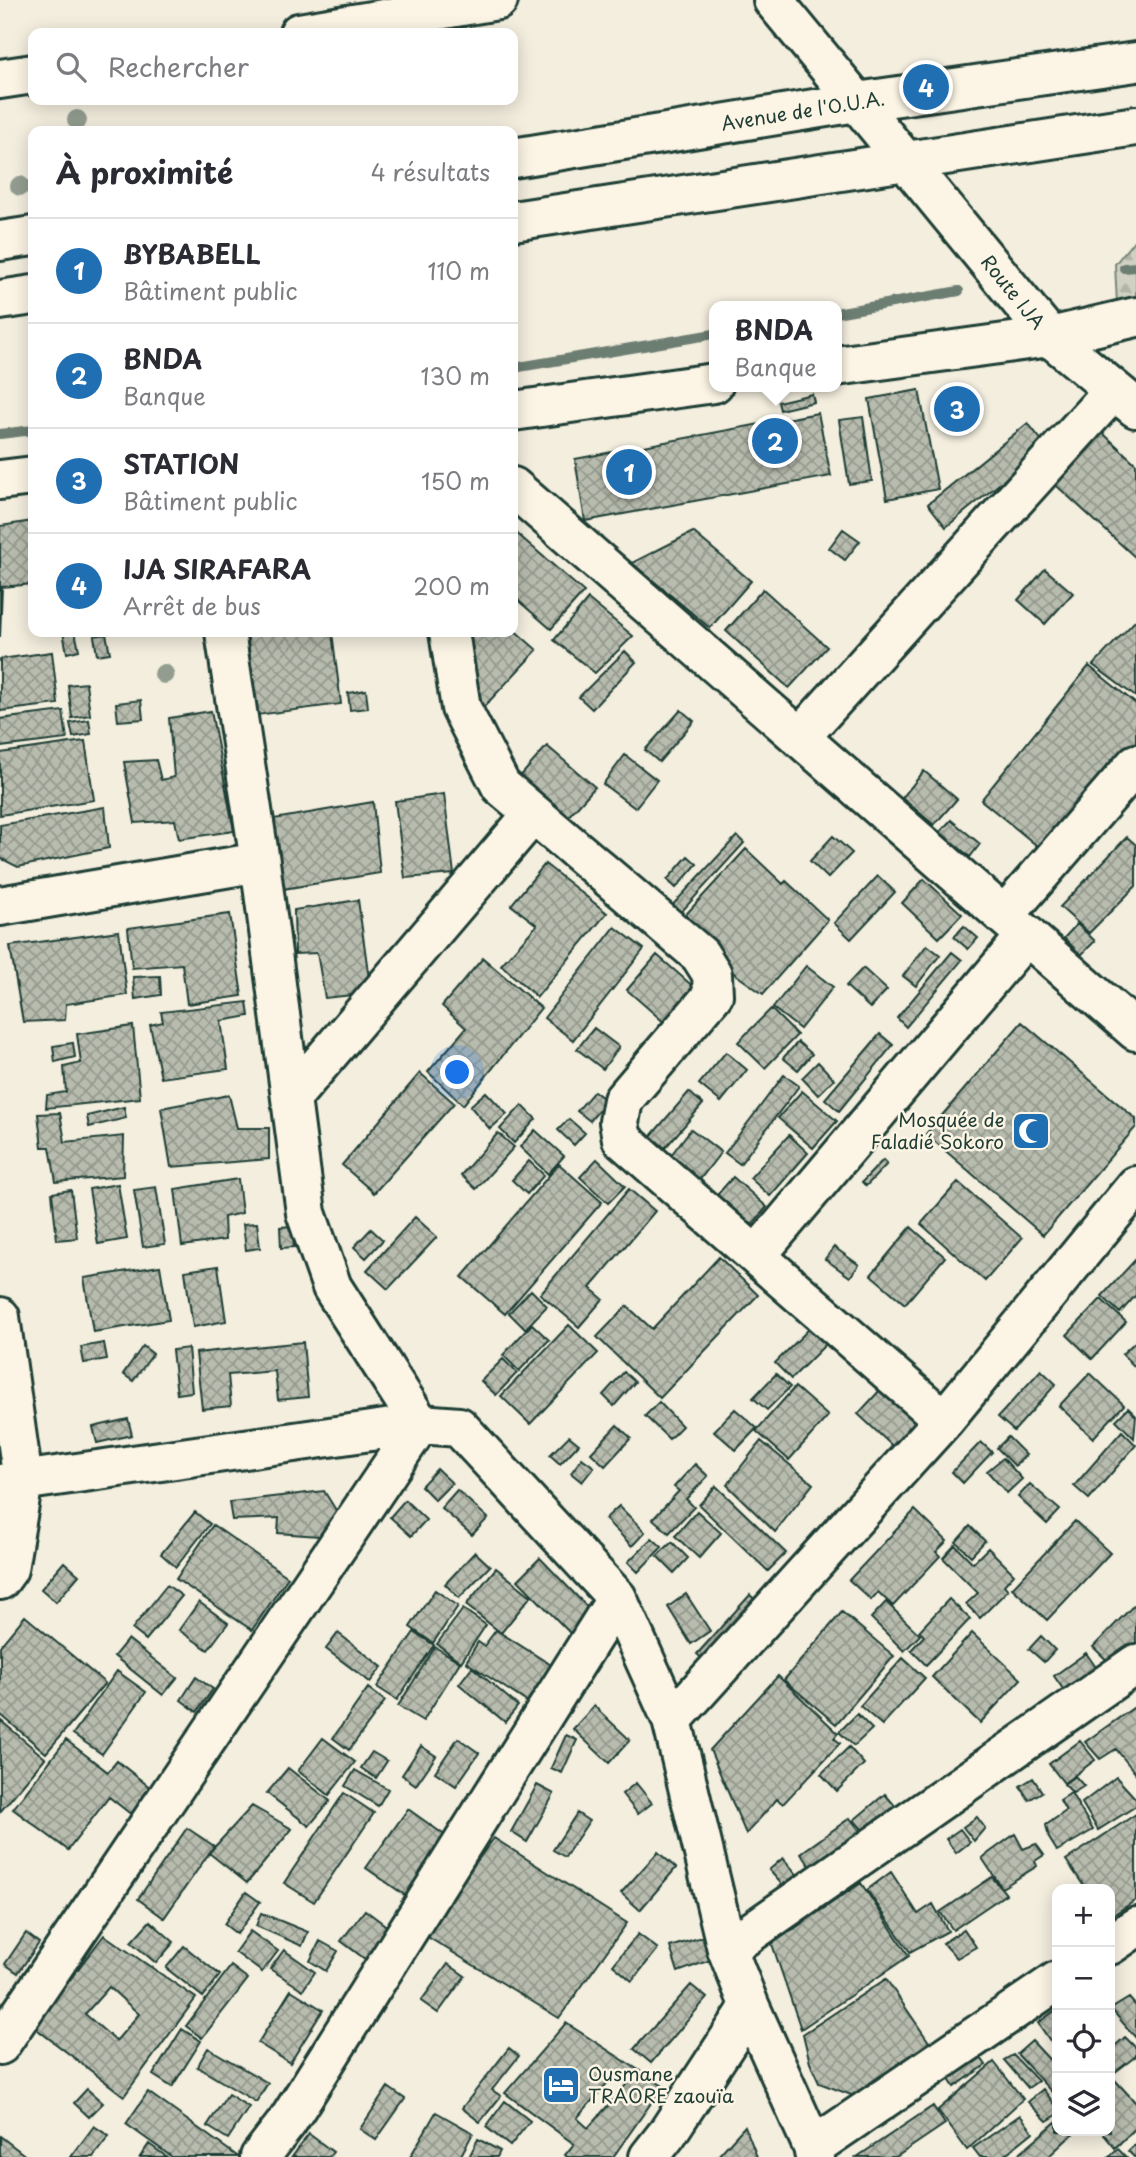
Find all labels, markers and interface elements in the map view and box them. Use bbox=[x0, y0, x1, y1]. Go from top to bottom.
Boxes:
search box bbox=[28, 28, 518, 105]
text: Rechercher bbox=[108, 47, 249, 86]
icon: search bbox=[52, 48, 90, 86]
pin: 4 bbox=[903, 61, 949, 113]
street label: Avenue de l'O.U.A. bbox=[719, 83, 887, 137]
text: À proximité bbox=[56, 149, 233, 194]
text: 4 résultats bbox=[371, 154, 490, 189]
text: BYBABELL bbox=[123, 234, 261, 273]
street label: Route IJA bbox=[975, 248, 1052, 334]
text: 1 bbox=[74, 253, 85, 288]
text: 110 m bbox=[428, 253, 490, 288]
text: Bâtiment public bbox=[123, 273, 298, 308]
popup bbox=[709, 301, 842, 392]
text: BNDA bbox=[734, 310, 813, 349]
text: BNDA bbox=[123, 339, 202, 378]
text: Banque bbox=[734, 349, 817, 384]
text: 2 bbox=[71, 358, 87, 393]
text: 130 m bbox=[420, 358, 490, 393]
text: Banque bbox=[123, 378, 206, 413]
pin: 3 bbox=[934, 383, 980, 435]
pin: 2 bbox=[752, 415, 798, 467]
text: STATION bbox=[123, 444, 239, 483]
pin: 1 bbox=[606, 446, 652, 498]
text: 3 bbox=[71, 463, 87, 498]
text: 150 m bbox=[421, 463, 490, 498]
text: Bâtiment public bbox=[123, 483, 298, 518]
text: IJA SIRAFARA bbox=[123, 549, 311, 588]
text: 4 bbox=[71, 568, 87, 603]
text: 200 m bbox=[413, 568, 490, 603]
text: Arrêt de bus bbox=[123, 588, 261, 623]
your location bbox=[440, 1055, 474, 1089]
place label: Mosquée de Faladié Sokoro bbox=[871, 1105, 1004, 1155]
mosque icon: Mosquée de Faladié Sokoro bbox=[1010, 1110, 1052, 1152]
map controls bbox=[1052, 1884, 1115, 2136]
button: + bbox=[1052, 1884, 1115, 1947]
button: − bbox=[1052, 1947, 1115, 2010]
button: locate bbox=[1052, 2010, 1115, 2073]
place label: Ousmane TRAORE zaouïa bbox=[588, 2059, 734, 2109]
hotel icon: Ousmane TRAORE zaouïa bbox=[540, 2064, 582, 2106]
button: layers bbox=[1052, 2073, 1115, 2136]

